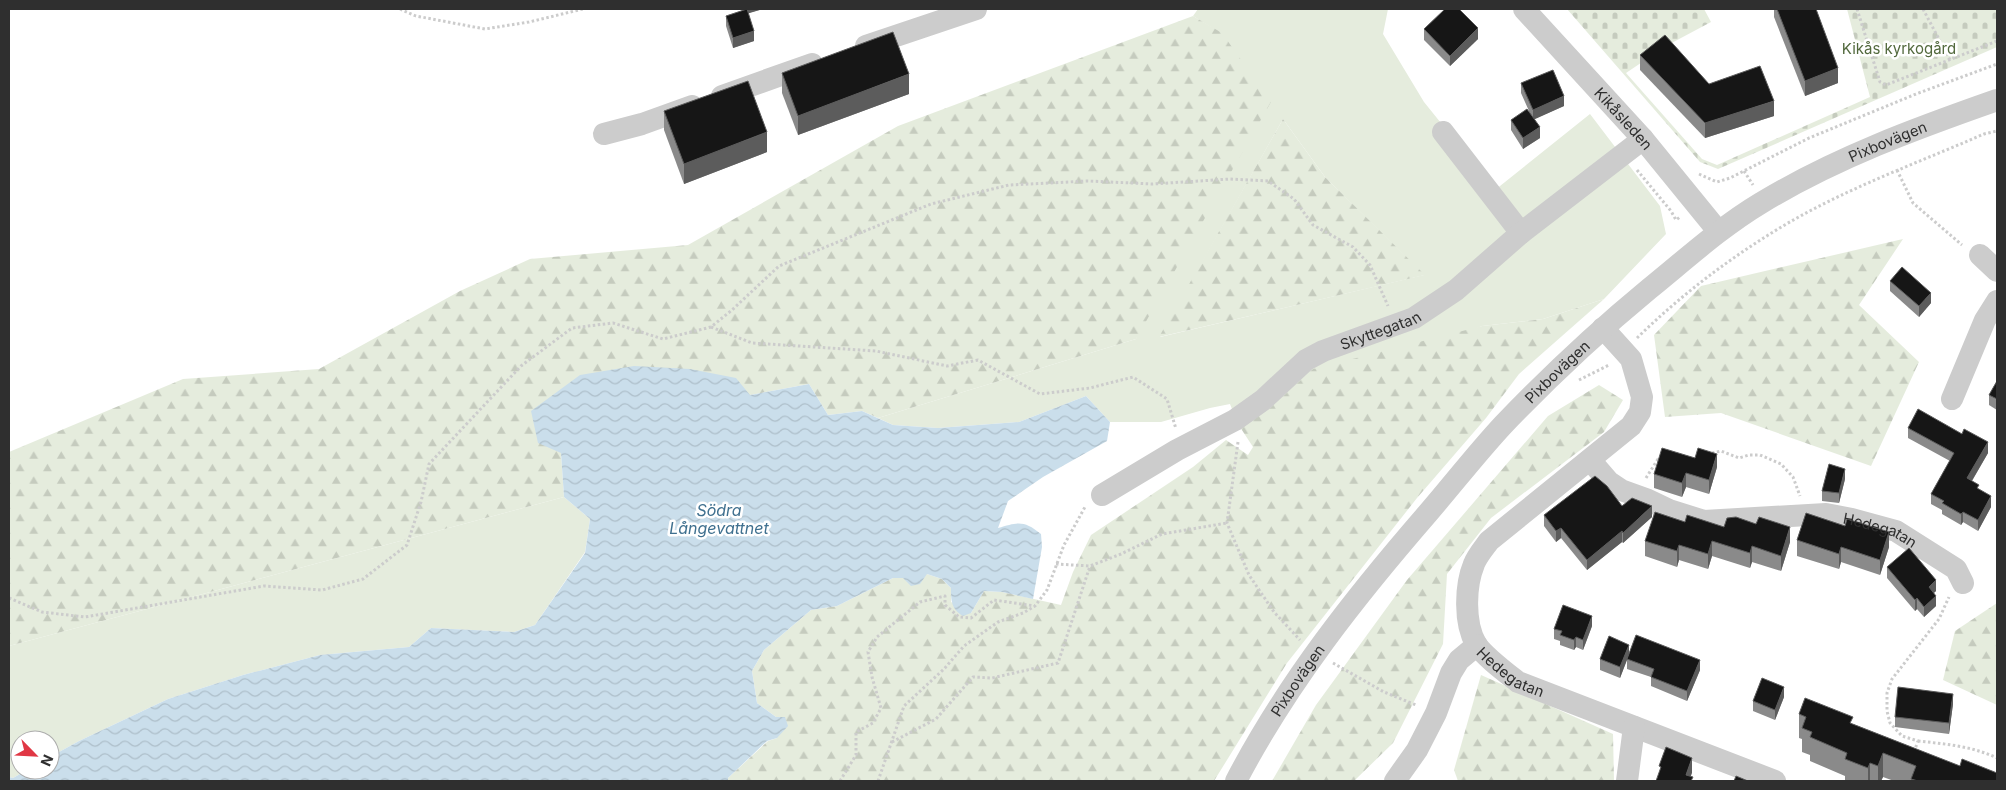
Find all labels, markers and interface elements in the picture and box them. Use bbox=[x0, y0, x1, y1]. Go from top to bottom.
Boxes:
park label: Kikås kyrkogård bbox=[1842, 39, 1956, 58]
street label: Kikåsleden bbox=[1591, 83, 1657, 153]
street label: Pixbovägen bbox=[1845, 117, 1929, 166]
street label: Skyttegatan bbox=[1337, 307, 1425, 354]
street label: Pixbovägen bbox=[1520, 336, 1593, 407]
water label: Södra Långevattnet bbox=[669, 500, 770, 538]
street label: Hedegatan bbox=[1842, 508, 1921, 552]
street label: Pixbovägen bbox=[1266, 640, 1328, 720]
street label: Hedegatan bbox=[1473, 643, 1547, 701]
north arrow bbox=[10, 730, 60, 780]
text: N bbox=[37, 752, 57, 769]

